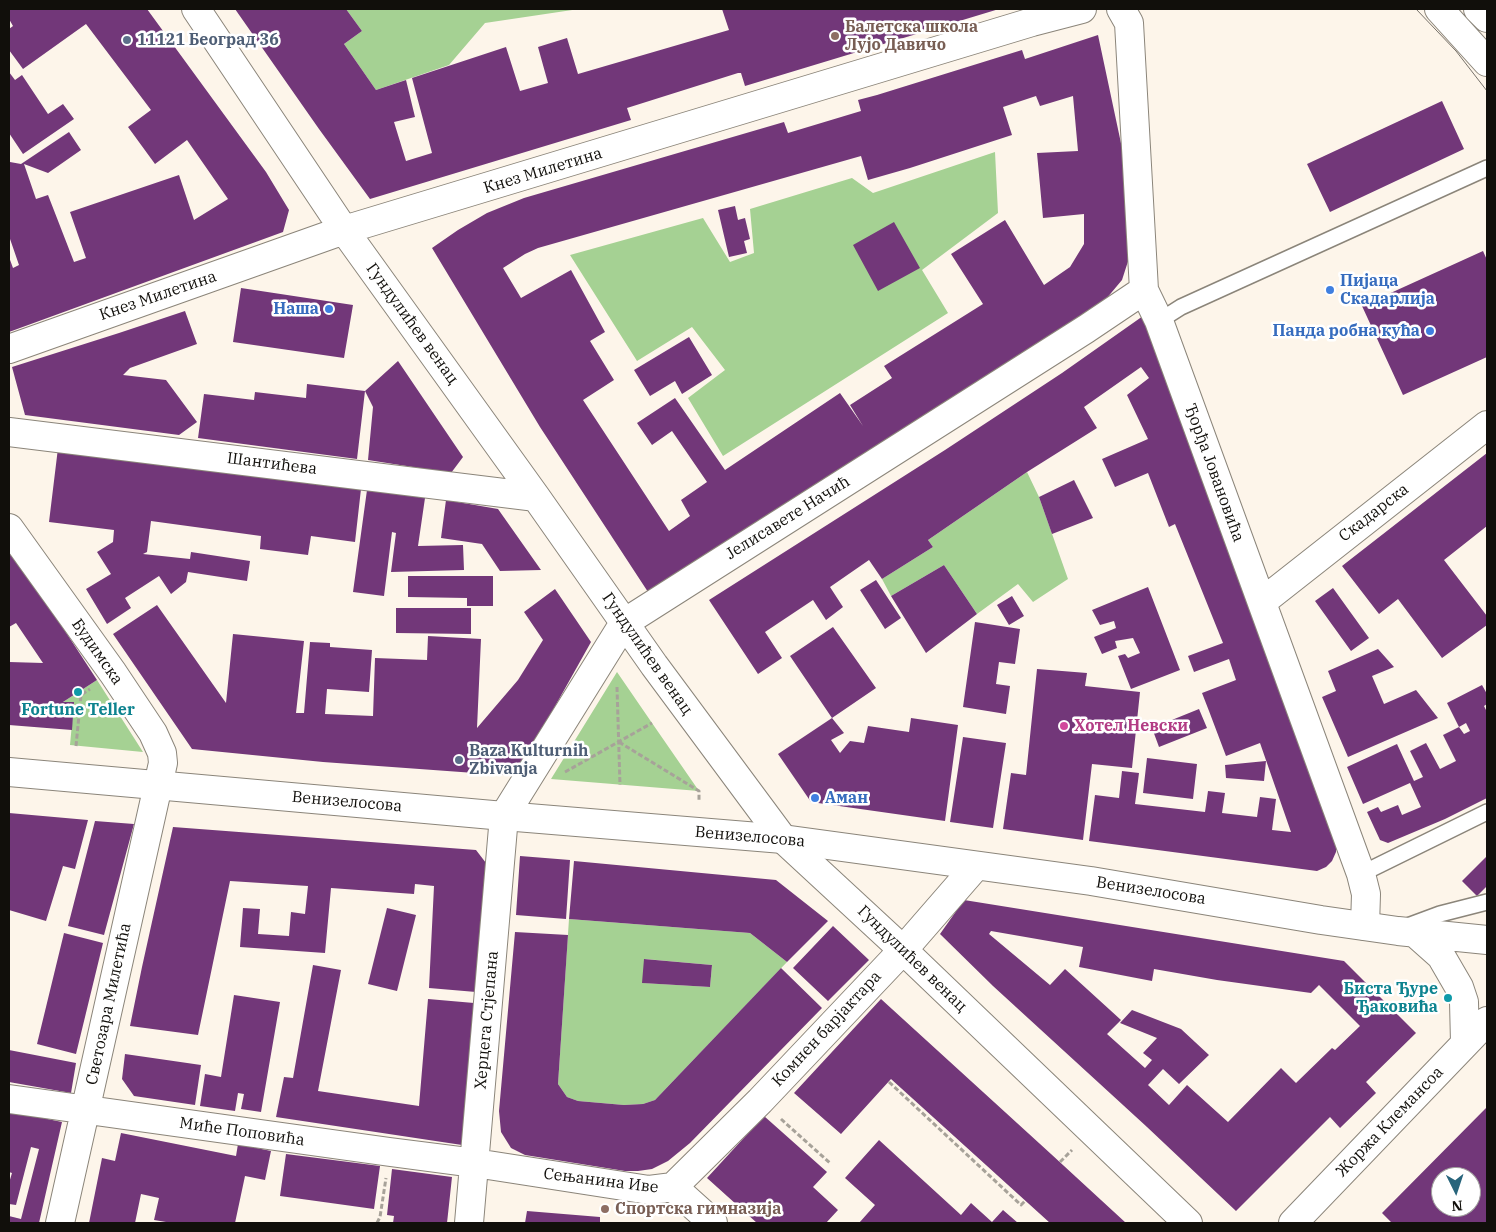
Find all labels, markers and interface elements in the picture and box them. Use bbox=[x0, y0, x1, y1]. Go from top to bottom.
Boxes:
place label: Балетска школа Лујо Давичо bbox=[845, 17, 978, 55]
place label: 11121 Београд 36 bbox=[137, 30, 279, 50]
marker: Балетска школа Лујо Давичо bbox=[829, 30, 841, 42]
marker: 11121 Београд 36 bbox=[121, 34, 133, 46]
street label: Кнез Милетина bbox=[481, 144, 605, 198]
street label: Гундулићев венац bbox=[362, 260, 462, 388]
street label: Кнез Милетина bbox=[97, 267, 219, 325]
place label: Пијаца Скадарлија bbox=[1340, 271, 1435, 309]
marker: Пијаца Скадарлија bbox=[1324, 284, 1336, 296]
place label: Наша bbox=[273, 299, 319, 319]
marker: Наша bbox=[323, 303, 335, 315]
place label: Панда робна кућа bbox=[1273, 321, 1420, 341]
marker: Панда робна кућа bbox=[1424, 325, 1436, 337]
street label: Ђорђа Јовановића bbox=[1180, 401, 1248, 545]
street label: Шантићева bbox=[226, 449, 318, 479]
street label: Јелисавете Начић bbox=[722, 472, 854, 564]
street label: Скадарска bbox=[1335, 480, 1413, 546]
street label: Гундулићев венац bbox=[598, 589, 696, 719]
street label: Будимска bbox=[67, 615, 127, 689]
marker: Fortune Teller bbox=[72, 686, 84, 698]
place label: Fortune Teller bbox=[21, 700, 135, 720]
place label: Хотел Невски bbox=[1074, 716, 1188, 736]
marker: Хотел Невски bbox=[1058, 720, 1070, 732]
place label: Baza Kulturnih Zbivanja bbox=[469, 741, 588, 779]
marker: Baza Kulturnih Zbivanja bbox=[453, 754, 465, 766]
street label: Венизелосова bbox=[291, 788, 403, 816]
place label: Аман bbox=[825, 788, 868, 808]
marker: Аман bbox=[809, 792, 821, 804]
street label: Венизелосова bbox=[694, 823, 806, 851]
street label: Венизелосова bbox=[1095, 873, 1207, 909]
street label: Гундулићев венац bbox=[853, 902, 971, 1016]
street label: Светозара Милетића bbox=[82, 921, 136, 1087]
street label: Херцега Стјепана bbox=[471, 950, 503, 1090]
street label: Комнен барјактара bbox=[768, 967, 886, 1091]
place label: Биста Ђуре Ђаковића bbox=[1344, 979, 1438, 1017]
marker: Биста Ђуре Ђаковића bbox=[1442, 992, 1454, 1004]
street label: Жоржа Клемансоа bbox=[1332, 1063, 1448, 1181]
street label: Миће Поповића bbox=[178, 1114, 306, 1150]
street label: Сењанина Иве bbox=[542, 1164, 660, 1198]
north arrow bbox=[1431, 1167, 1481, 1217]
text: N bbox=[1451, 1197, 1463, 1215]
place label: Спортска гимназија bbox=[615, 1199, 781, 1219]
marker: Спортска гимназија bbox=[599, 1203, 611, 1215]

